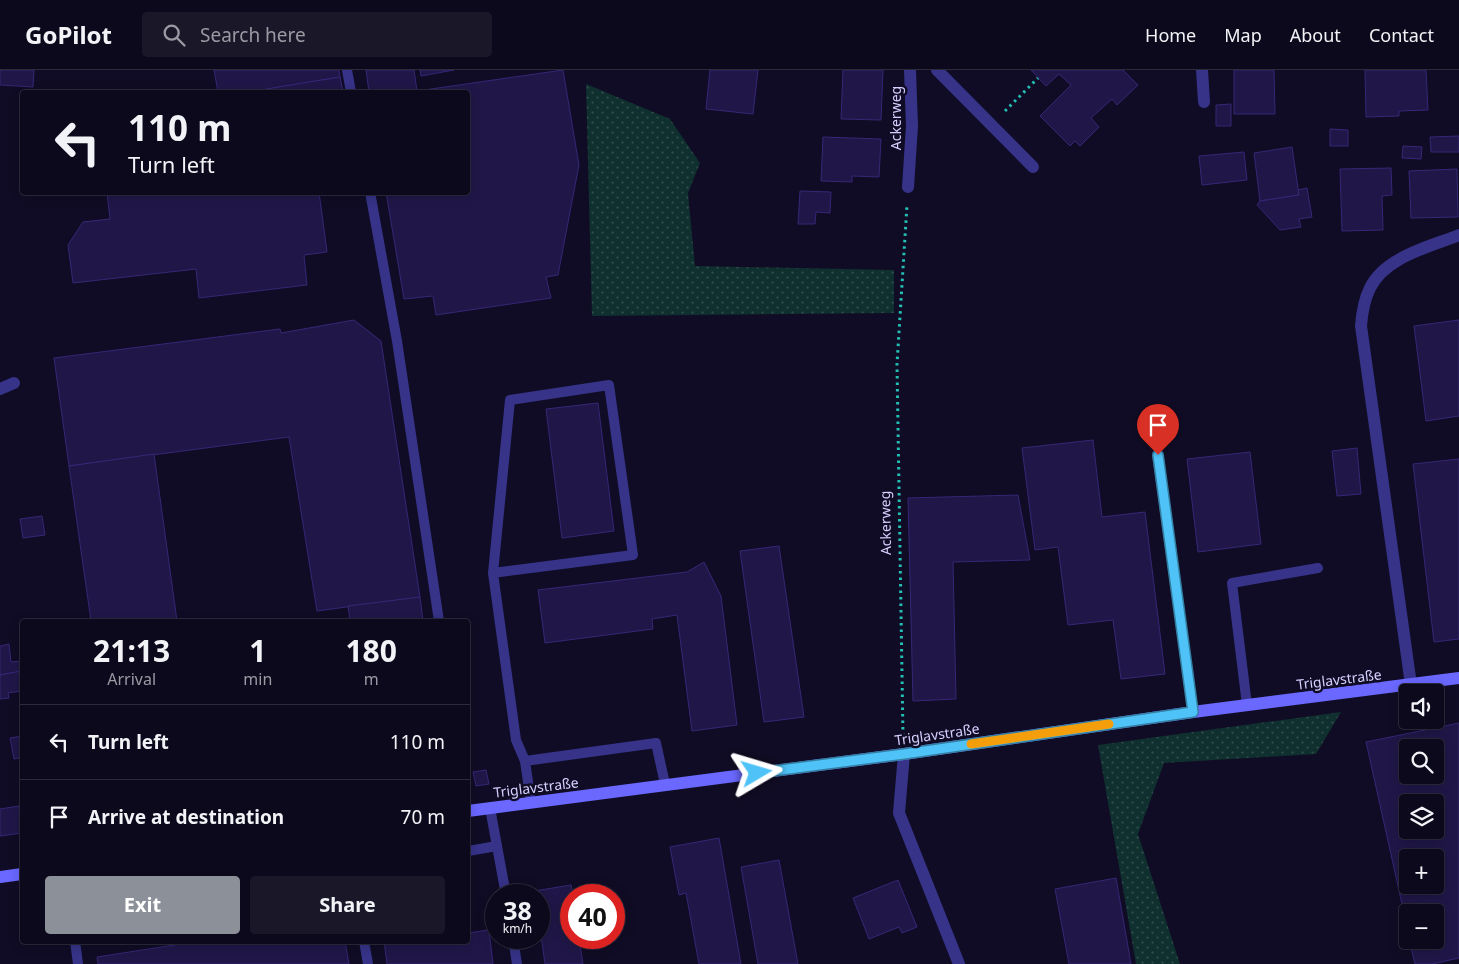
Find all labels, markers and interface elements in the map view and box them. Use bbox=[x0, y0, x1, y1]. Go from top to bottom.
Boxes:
search box bbox=[142, 12, 492, 57]
text: GoPilot bbox=[25, 18, 112, 51]
icon: search bbox=[160, 21, 188, 49]
text: Search here bbox=[200, 22, 306, 48]
text: Home bbox=[1145, 23, 1196, 47]
text: Map bbox=[1224, 23, 1262, 47]
text: About bbox=[1290, 23, 1341, 47]
text: Contact bbox=[1369, 23, 1434, 47]
street label: Ackerweg bbox=[886, 86, 905, 150]
text: 110 m bbox=[128, 104, 231, 151]
icon: left bbox=[45, 110, 110, 175]
text: Turn left bbox=[128, 149, 215, 179]
pin bbox=[1137, 404, 1179, 455]
icon: arrive bbox=[1144, 411, 1172, 439]
street label: Ackerweg bbox=[875, 491, 895, 555]
text: 21:13 bbox=[93, 630, 170, 671]
text: 1 bbox=[249, 630, 266, 671]
text: 180 bbox=[345, 630, 397, 671]
street label: Triglavstraße bbox=[1295, 664, 1383, 694]
text: Arrival bbox=[107, 668, 156, 690]
text: min bbox=[243, 668, 272, 690]
text: m bbox=[364, 668, 379, 690]
map controls bbox=[1399, 684, 1444, 949]
button: sound bbox=[1399, 684, 1444, 729]
street label: Triglavstraße bbox=[893, 719, 981, 749]
icon: left bbox=[45, 728, 73, 756]
text: Turn left bbox=[88, 729, 169, 755]
text: 110 m bbox=[390, 729, 445, 755]
button: search bbox=[1399, 739, 1444, 784]
position arrow bbox=[730, 746, 782, 798]
street label: Triglavstraße bbox=[492, 772, 580, 802]
button: layers bbox=[1399, 794, 1444, 839]
icon: arrive bbox=[45, 803, 73, 831]
text: Arrive at destination bbox=[88, 804, 284, 830]
text: 70 m bbox=[401, 804, 445, 830]
button: + bbox=[1399, 849, 1444, 894]
button: Exit bbox=[45, 876, 240, 934]
button: Share bbox=[250, 876, 445, 934]
speed limit sign: 40 bbox=[560, 884, 625, 949]
text: 38 bbox=[503, 893, 532, 927]
button: − bbox=[1399, 904, 1444, 949]
text: km/h bbox=[503, 920, 532, 937]

